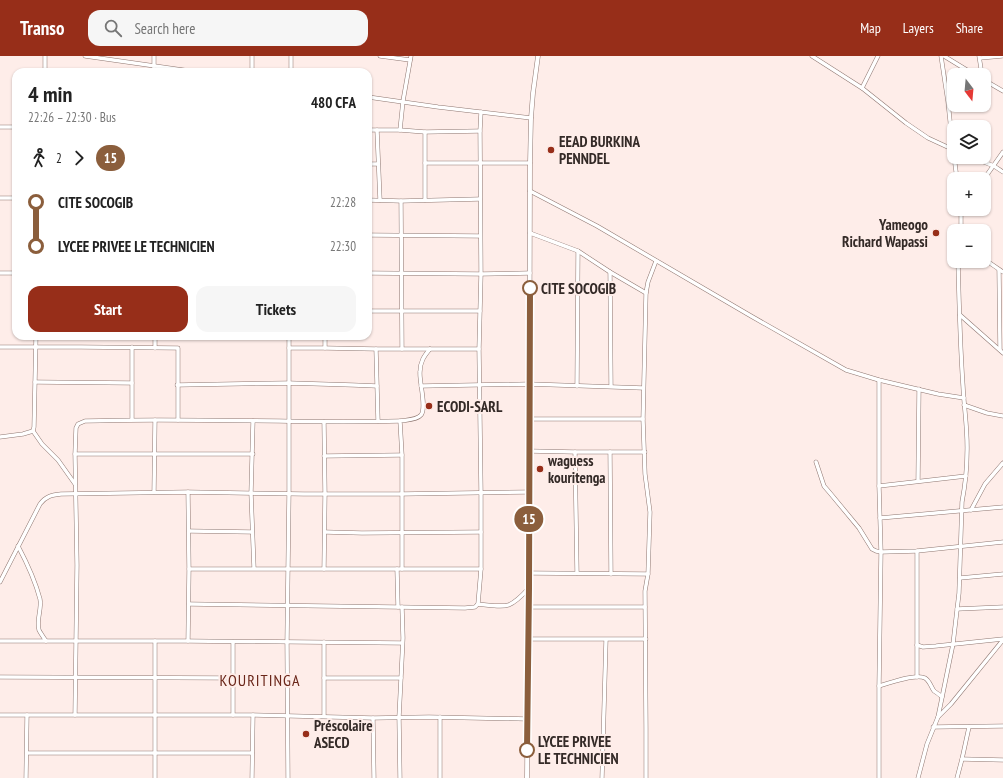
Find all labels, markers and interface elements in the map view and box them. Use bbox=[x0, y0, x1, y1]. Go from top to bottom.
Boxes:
search box bbox=[88, 10, 368, 46]
text: Transo bbox=[20, 16, 64, 40]
icon: search bbox=[102, 17, 124, 39]
text: Search here bbox=[134, 19, 195, 38]
text: Map bbox=[860, 19, 881, 37]
text: Layers bbox=[903, 19, 934, 37]
text: Share bbox=[956, 19, 983, 37]
north arrow bbox=[947, 68, 991, 112]
map controls bbox=[947, 68, 991, 268]
text: 4 min bbox=[28, 80, 72, 108]
text: 480 CFA bbox=[311, 93, 356, 112]
text: 22:26 – 22:30 · Bus bbox=[28, 109, 116, 126]
button: layers bbox=[947, 120, 991, 164]
place label: EEAD BURKINA PENNDEL bbox=[559, 132, 640, 168]
marker: EEAD BURKINA PENNDEL bbox=[546, 145, 556, 155]
icon: walk bbox=[28, 147, 50, 169]
icon: forward bbox=[68, 147, 90, 169]
text: 15 bbox=[104, 149, 117, 167]
text: 2 bbox=[56, 150, 62, 167]
button: + bbox=[947, 172, 991, 216]
text: CITE SOCOGIB bbox=[58, 193, 133, 212]
text: 22:28 bbox=[330, 194, 356, 211]
place label: Yameogo Richard Wapassi bbox=[842, 215, 928, 251]
button: − bbox=[947, 224, 991, 268]
marker: Yameogo Richard Wapassi bbox=[931, 228, 941, 238]
text: LYCEE PRIVEE LE TECHNICIEN bbox=[58, 237, 215, 256]
text: 22:30 bbox=[330, 238, 356, 255]
place label: CITE SOCOGIB bbox=[541, 279, 616, 298]
marker: CITE SOCOGIB bbox=[522, 280, 538, 296]
button: Start bbox=[28, 286, 188, 332]
button: Tickets bbox=[196, 286, 356, 332]
place label: ECODI-SARL bbox=[437, 397, 503, 416]
marker: ECODI-SARL bbox=[424, 401, 434, 411]
place label: waguess kouritenga bbox=[547, 451, 606, 487]
marker: waguess kouritenga bbox=[535, 464, 545, 474]
line badge: 15 bbox=[511, 506, 547, 532]
text: 15 bbox=[522, 510, 536, 528]
district label: KOURITINGA bbox=[219, 670, 301, 690]
place label: Préscolaire ASECD bbox=[313, 716, 373, 752]
marker: Préscolaire ASECD bbox=[301, 729, 311, 739]
place label: LYCEE PRIVEE LE TECHNICIEN bbox=[538, 732, 619, 768]
marker: LYCEE PRIVEE LE TECHNICIEN bbox=[519, 742, 535, 758]

